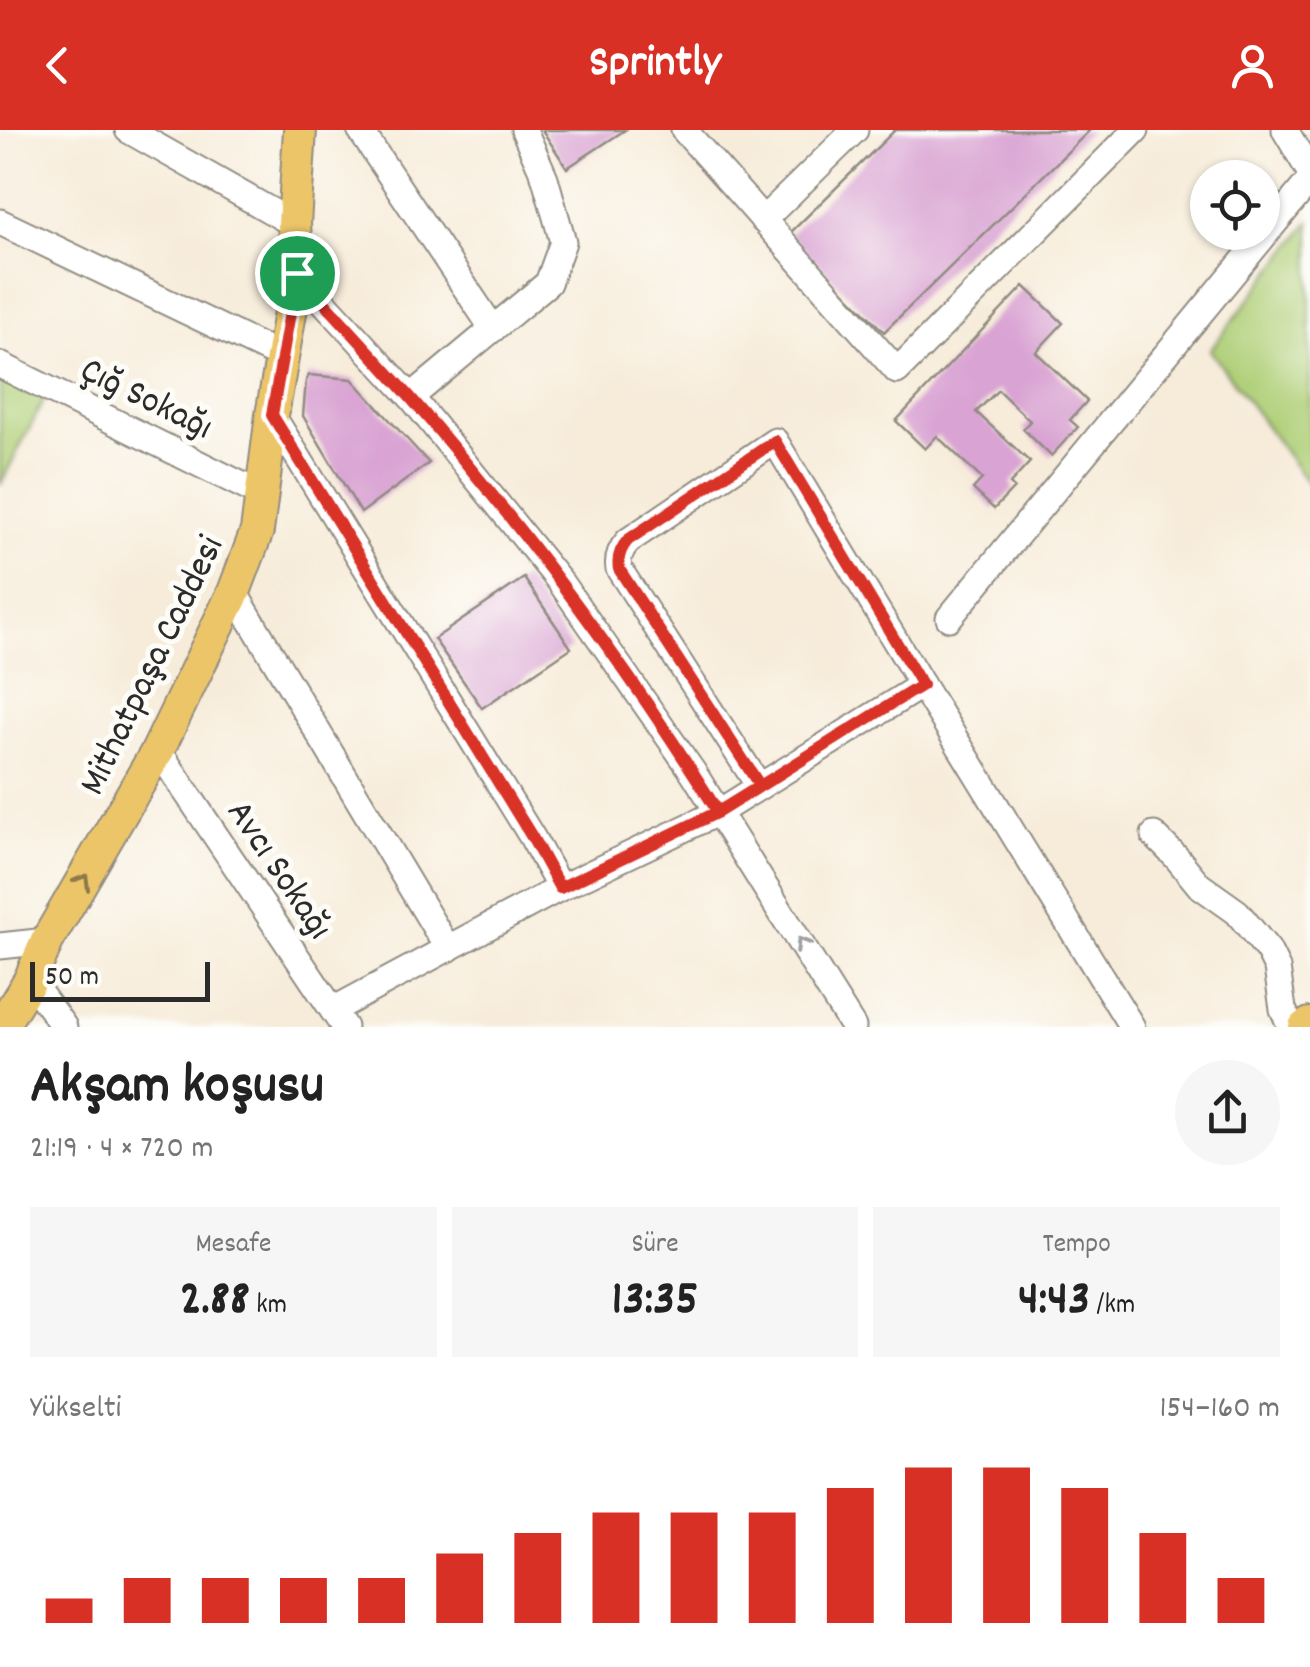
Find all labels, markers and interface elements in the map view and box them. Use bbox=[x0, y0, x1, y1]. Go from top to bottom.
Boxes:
text: Sprintly bbox=[589, 33, 721, 97]
icon: back bbox=[30, 38, 85, 93]
icon: person bbox=[1225, 38, 1280, 93]
map controls bbox=[1190, 160, 1280, 250]
button: locate bbox=[1190, 160, 1280, 250]
pin bbox=[255, 231, 340, 316]
icon: arrive bbox=[270, 246, 325, 301]
street label: Çığ Sokağı bbox=[70, 345, 221, 456]
street label: Mithatpaşa Caddesi bbox=[67, 527, 241, 806]
street label: Avcı Sokağı bbox=[210, 790, 344, 952]
one-way arrow bbox=[70, 874, 90, 892]
one-way arrow bbox=[795, 937, 814, 955]
scale bar bbox=[30, 957, 210, 1001]
text: 50 m bbox=[45, 959, 99, 999]
text: Akşam koşusu bbox=[30, 1050, 324, 1129]
button: share bbox=[1175, 1060, 1280, 1165]
text: 21:19 · 4 × 720 m bbox=[30, 1127, 213, 1173]
text: Mesafe bbox=[195, 1226, 271, 1266]
text: Süre bbox=[631, 1226, 679, 1266]
text: Tempo bbox=[1043, 1226, 1111, 1266]
text: 2.88 bbox=[180, 1266, 250, 1338]
text: 13:35 bbox=[612, 1266, 698, 1338]
text: 4:43 bbox=[1018, 1266, 1090, 1338]
text: km bbox=[250, 1287, 287, 1327]
text: /km bbox=[1090, 1287, 1135, 1327]
text: Yükselti bbox=[30, 1387, 121, 1433]
text: 154–160 m bbox=[1160, 1387, 1280, 1433]

